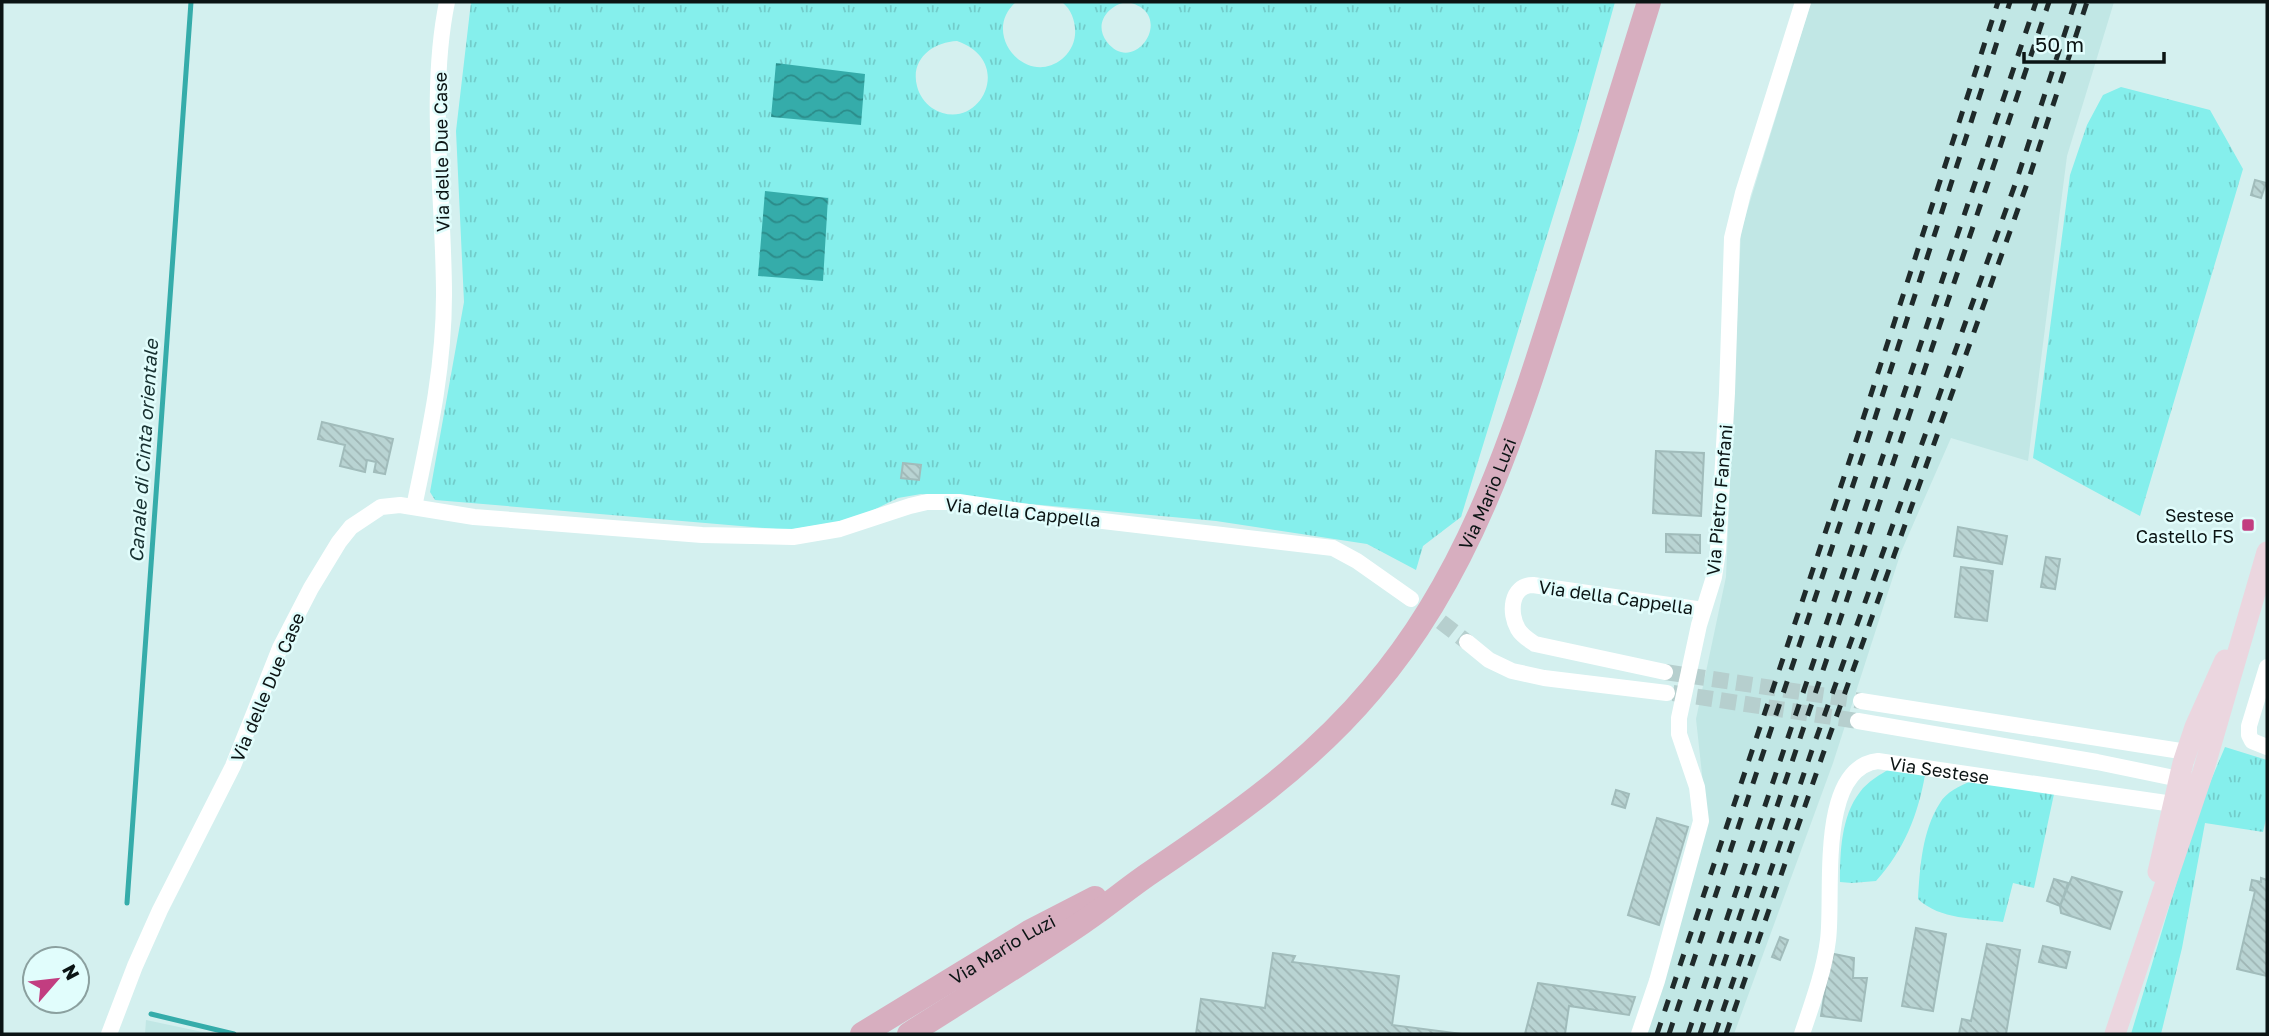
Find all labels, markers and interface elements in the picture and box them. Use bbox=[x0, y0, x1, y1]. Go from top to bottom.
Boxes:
scale bar bbox=[2024, 21, 2164, 65]
text: 50 m bbox=[2035, 31, 2084, 57]
street label: Via delle Due Case bbox=[429, 72, 453, 232]
water label: Canale di Cinta orientale bbox=[124, 337, 162, 563]
street label: Via Pietro Fanfani bbox=[1701, 423, 1737, 577]
street label: Via Mario Luzi bbox=[1454, 435, 1520, 553]
street label: Via della Cappella bbox=[944, 493, 1102, 531]
place label: Sestese Castello FS bbox=[2136, 504, 2234, 547]
marker: Sestese Castello FS bbox=[2240, 517, 2256, 533]
street label: Via della Cappella bbox=[1537, 575, 1695, 619]
street label: Via delle Due Case bbox=[226, 609, 308, 765]
street label: Via Sestese bbox=[1888, 752, 1991, 788]
street label: Via Mario Luzi bbox=[945, 909, 1059, 989]
north arrow bbox=[21, 945, 91, 1015]
text: N bbox=[58, 960, 85, 984]

